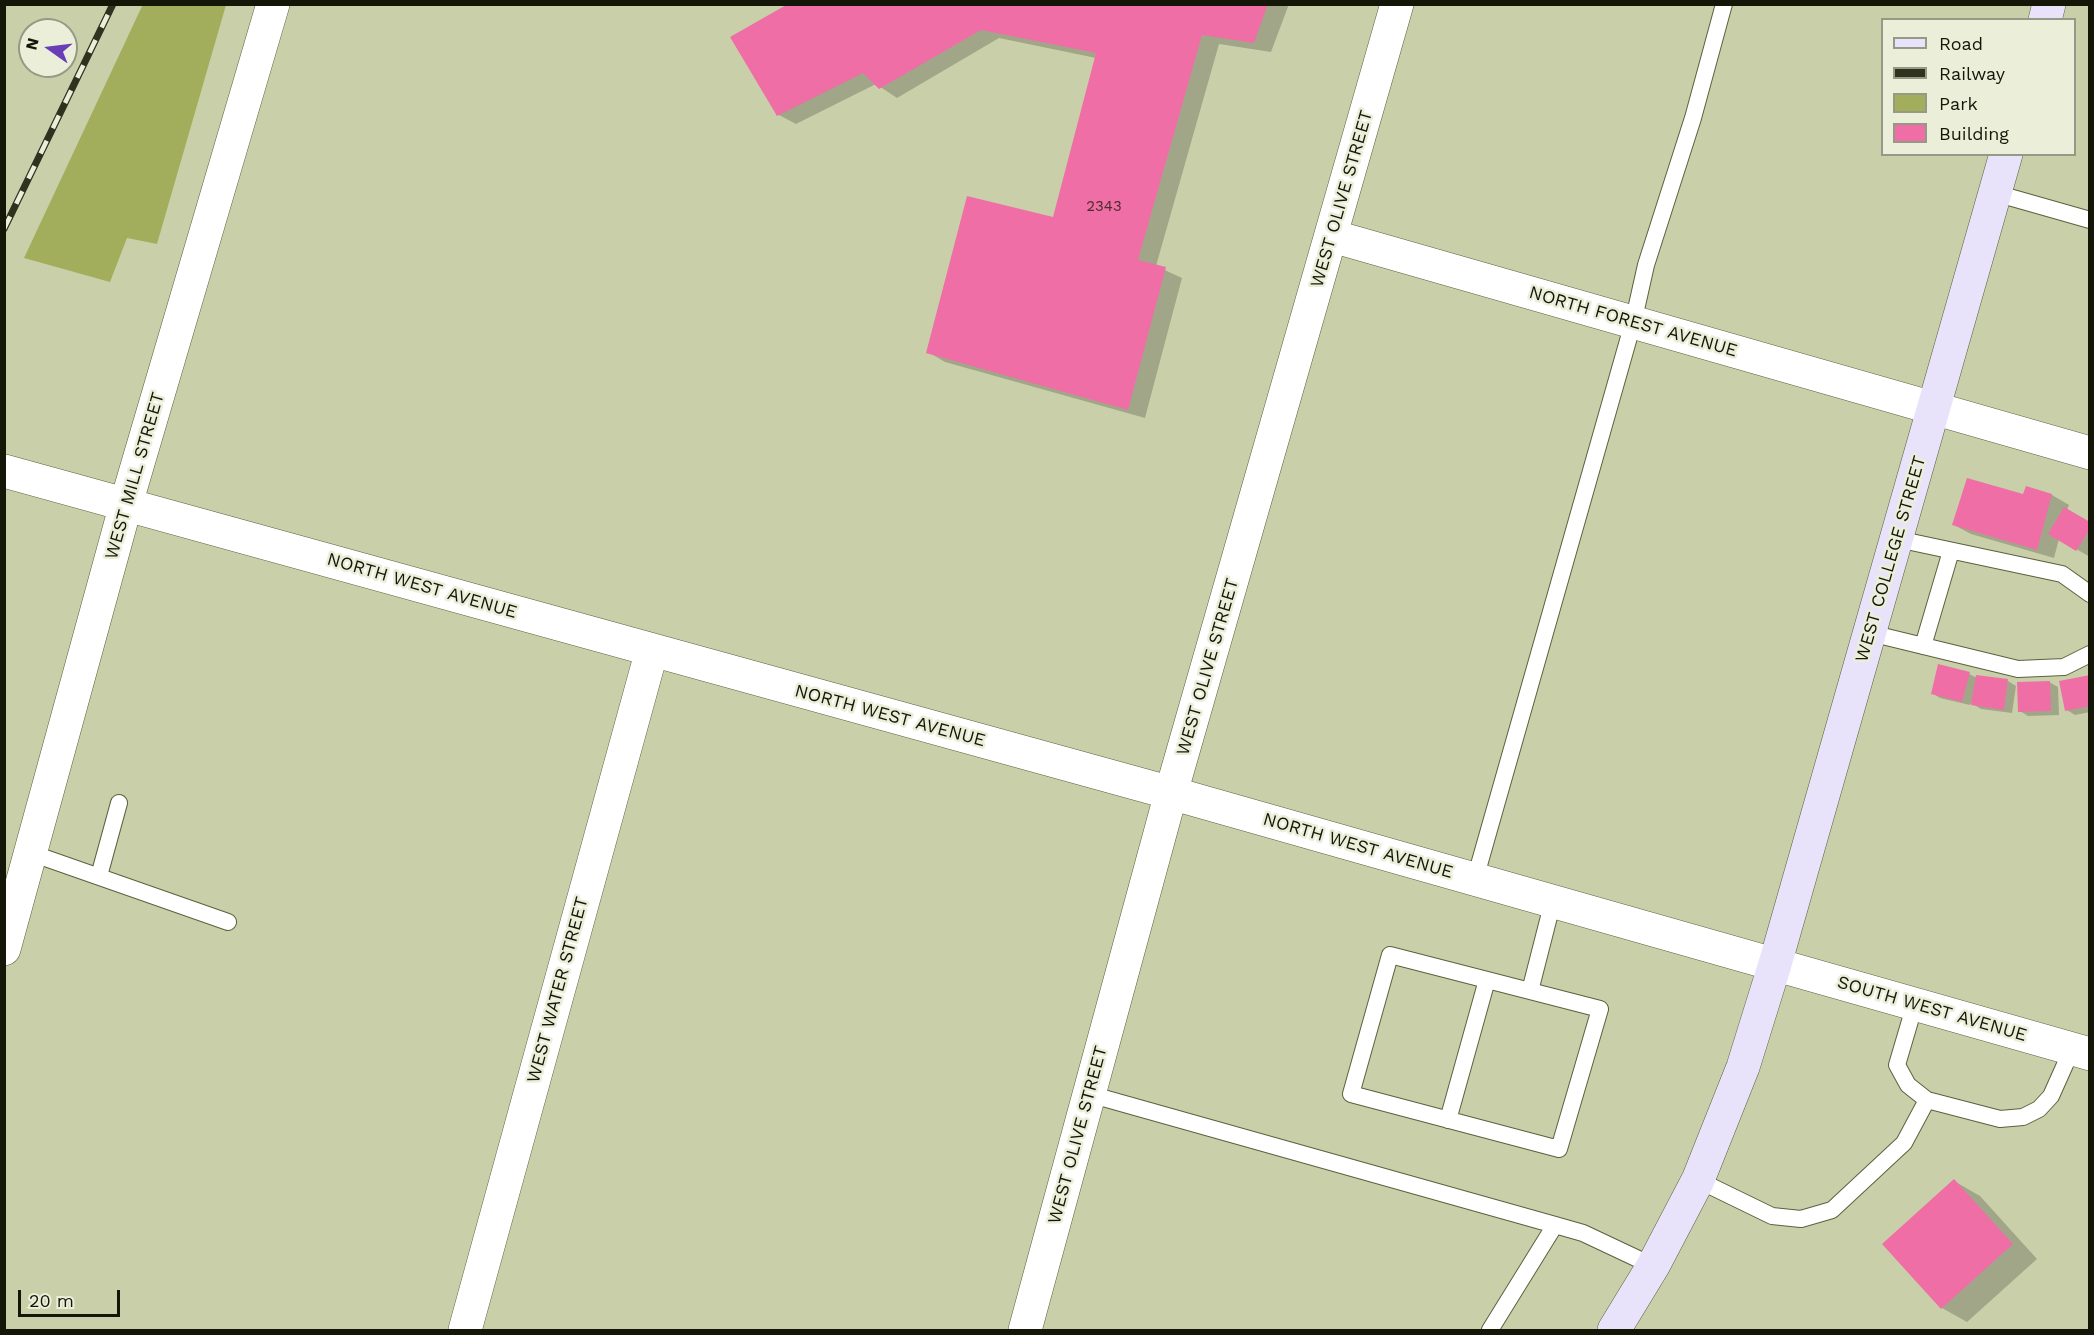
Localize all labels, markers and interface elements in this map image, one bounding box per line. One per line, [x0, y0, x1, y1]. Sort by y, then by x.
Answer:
north arrow [18, 18, 78, 78]
legend [1881, 18, 2076, 156]
text: Road [1939, 33, 1983, 54]
text: N [21, 36, 43, 52]
text: Railway [1939, 63, 2005, 84]
text: Park [1939, 93, 1978, 114]
street label: WEST OLIVE STREET [1306, 108, 1378, 290]
text: Building [1939, 123, 2009, 144]
house number: 2343 [1086, 198, 1122, 216]
street label: NORTH FOREST AVENUE [1526, 282, 1740, 362]
street label: WEST MILL STREET [101, 390, 169, 562]
street label: WEST COLLEGE STREET [1851, 453, 1931, 665]
street label: NORTH WEST AVENUE [324, 549, 520, 623]
street label: WEST OLIVE STREET [1172, 576, 1244, 758]
street label: NORTH WEST AVENUE [792, 680, 988, 752]
street label: NORTH WEST AVENUE [1260, 809, 1456, 883]
street label: WEST WATER STREET [523, 895, 593, 1085]
street label: SOUTH WEST AVENUE [1835, 972, 2029, 1046]
street label: WEST OLIVE STREET [1044, 1044, 1112, 1226]
scale bar [21, 1278, 123, 1316]
text: 20 m [29, 1290, 74, 1311]

